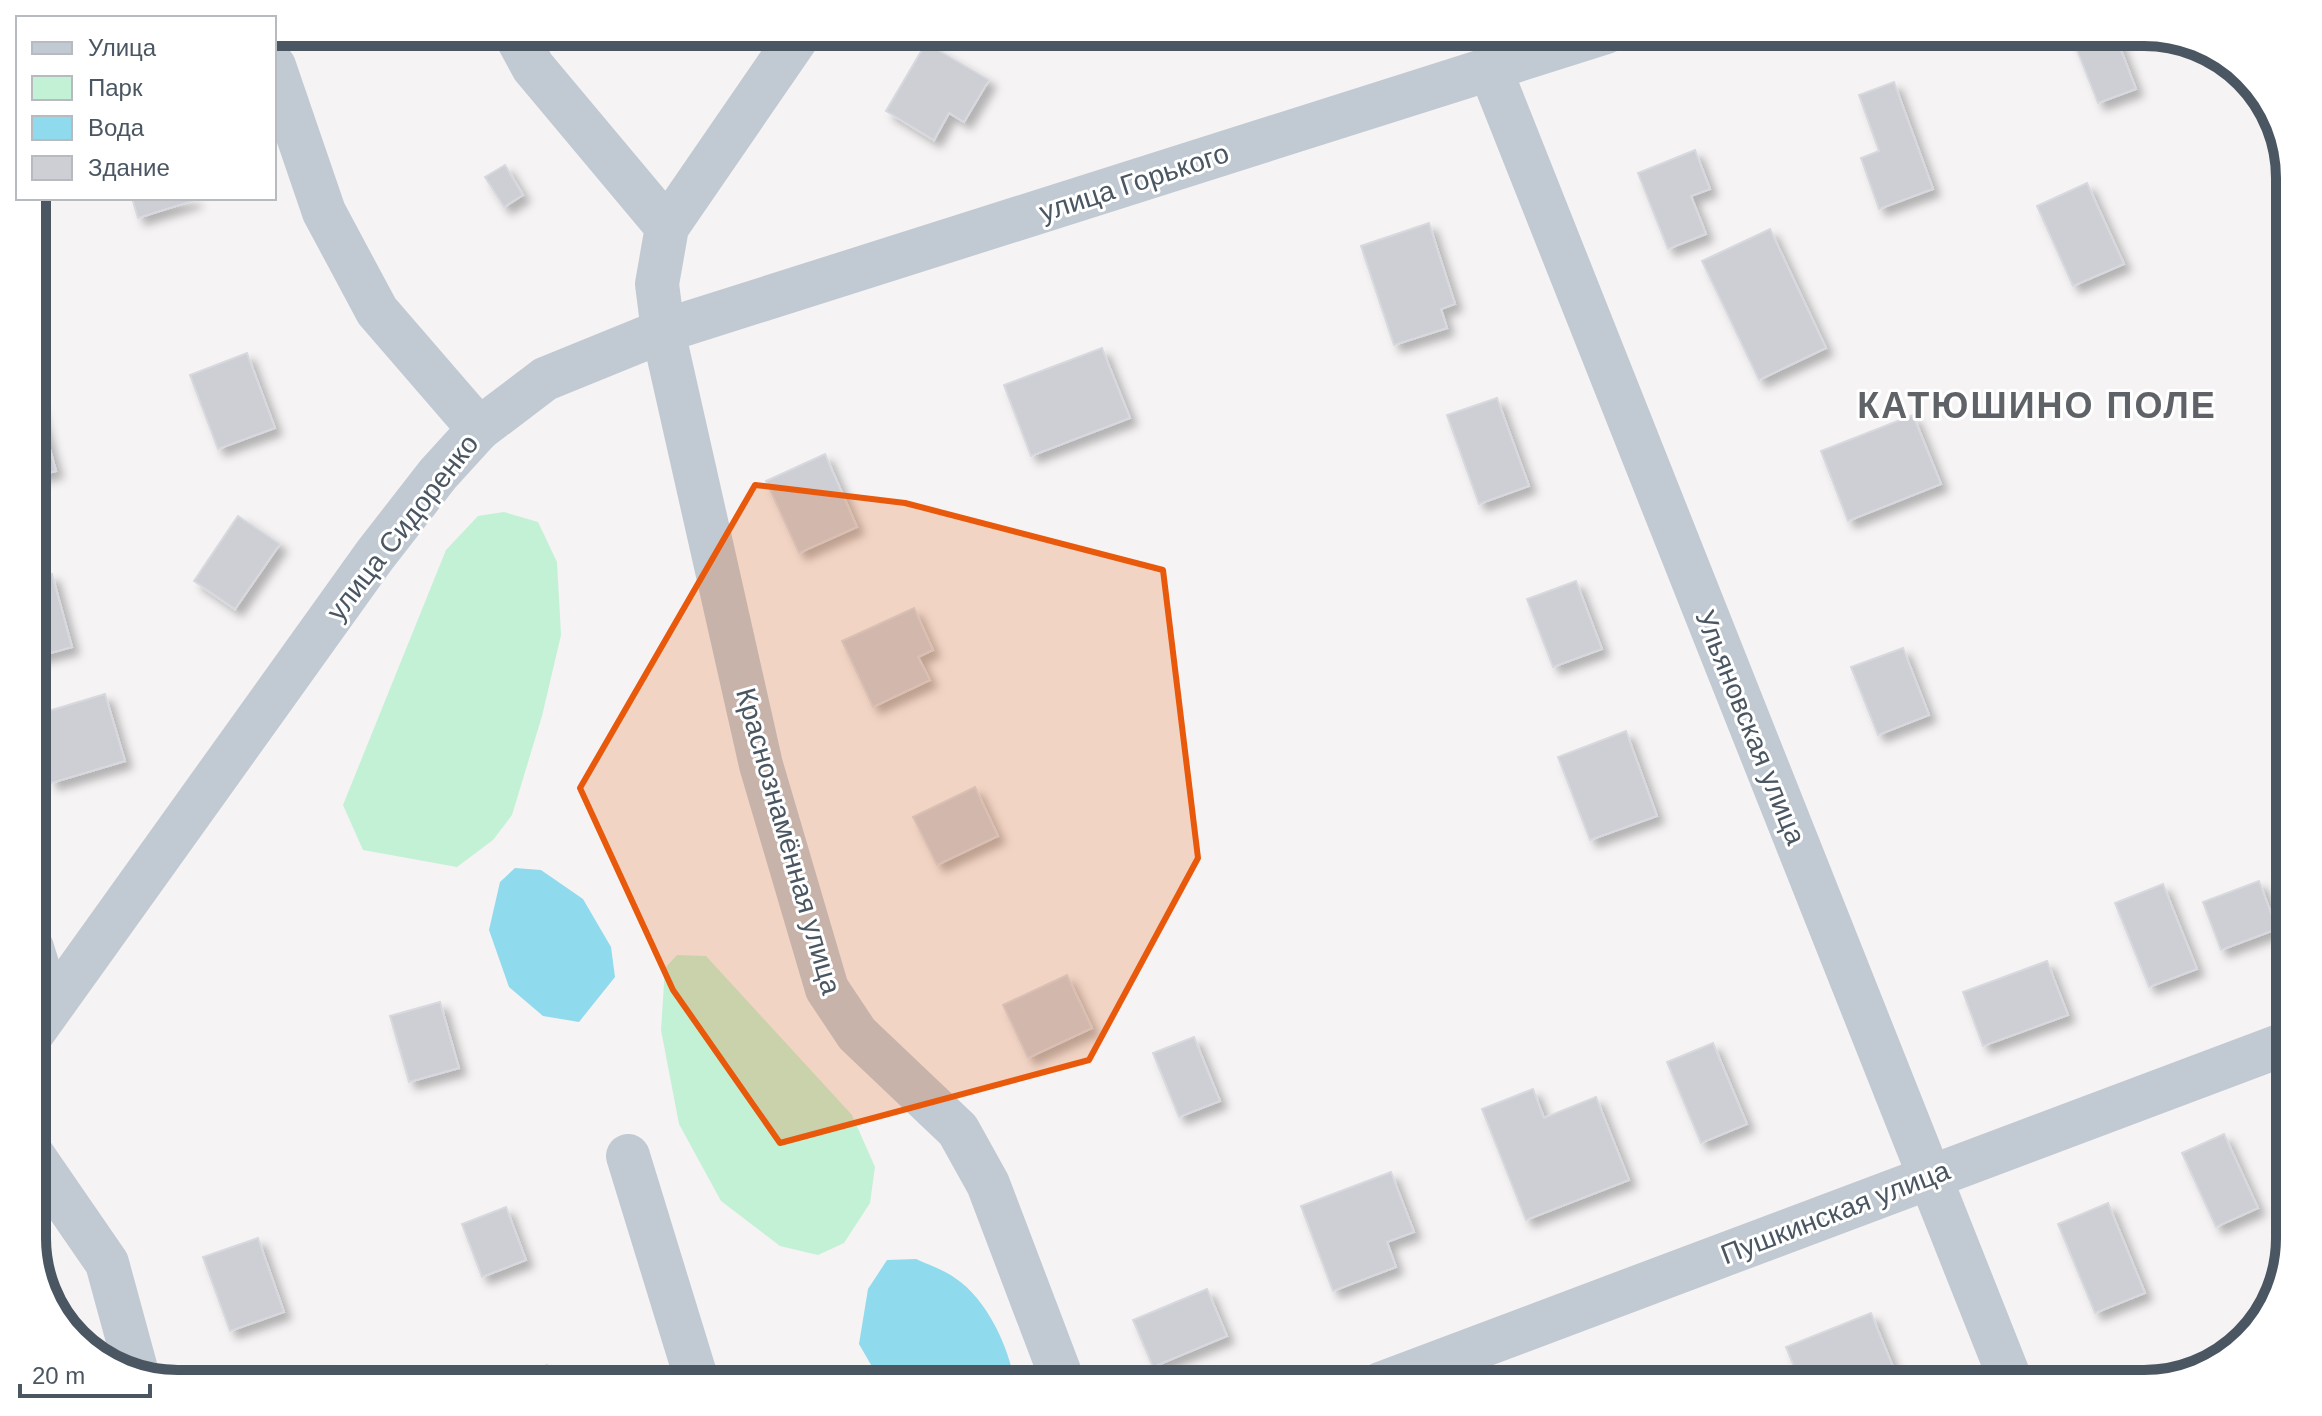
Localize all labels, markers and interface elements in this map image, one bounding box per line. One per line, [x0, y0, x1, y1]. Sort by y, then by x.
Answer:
legend [16, 16, 276, 200]
text: Улица [88, 34, 157, 61]
text: Парк [88, 74, 143, 101]
text: Вода [88, 114, 145, 141]
street label: улица Горького [1036, 137, 1233, 228]
text: Здание [88, 154, 170, 181]
district label: КАТЮШИНО ПОЛЕ [1857, 385, 2217, 426]
street label: улица Сидоренко [320, 428, 485, 626]
street label: Ульяновская улица [1689, 606, 1812, 849]
street label: Краснознамённая улица [730, 684, 847, 998]
street label: Пушкинская улица [1717, 1154, 1954, 1270]
scale bar [20, 1348, 150, 1398]
text: 20 m [32, 1362, 85, 1389]

